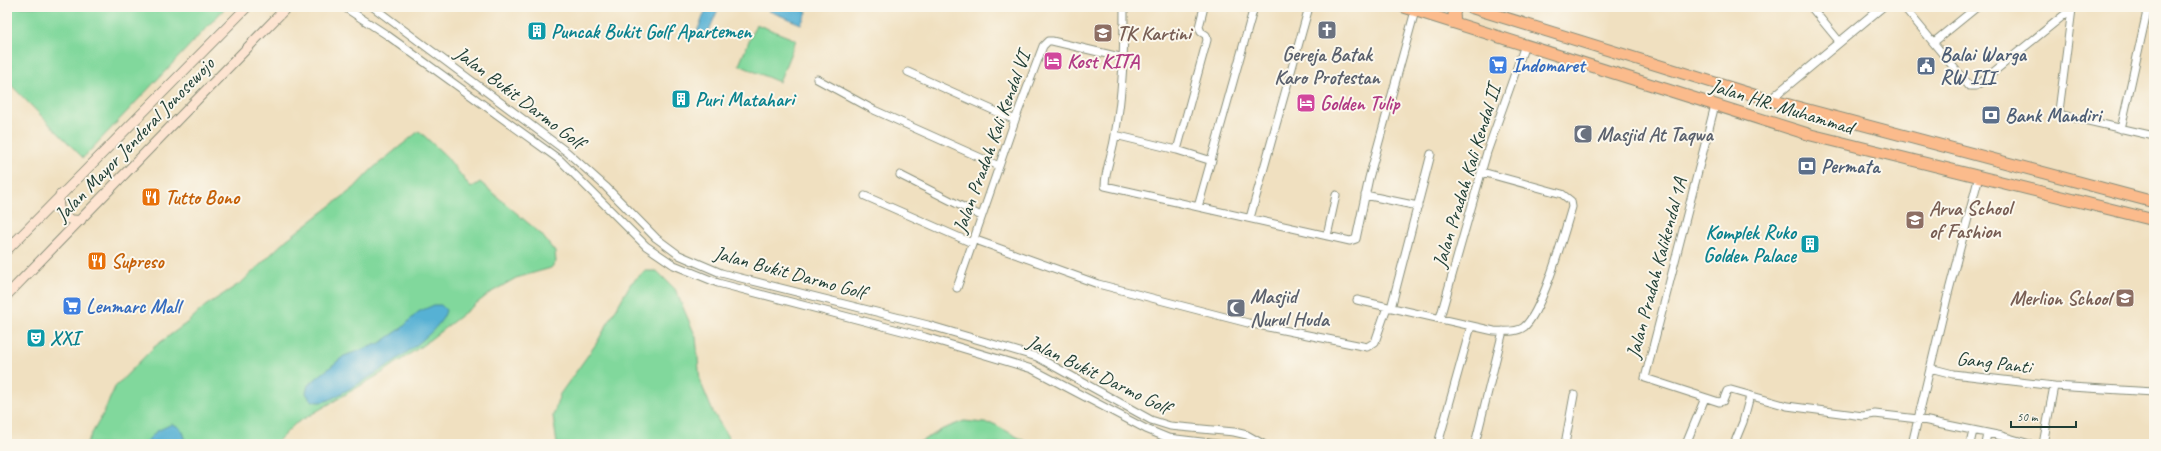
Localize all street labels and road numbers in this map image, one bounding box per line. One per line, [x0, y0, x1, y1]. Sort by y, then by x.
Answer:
street label: Jalan Bukit Darmo Golf [449, 40, 593, 157]
street label: Jalan Pradah Kali Kendal VI [947, 43, 1038, 237]
street label: Jalan Mayor Jenderal Jonosewojo [48, 51, 220, 228]
street label: Jalan HR. Muhammad [1706, 73, 1859, 141]
street label: Jalan Pradah Kali Kendal II [1427, 78, 1507, 271]
street label: Jalan Pradah Kalikendal 1A [1620, 174, 1693, 362]
street label: Jalan Bukit Darmo Golf [710, 240, 872, 306]
street label: Jalan Bukit Darmo Golf [1022, 329, 1178, 422]
street label: Gang Panti [1955, 346, 2035, 380]

